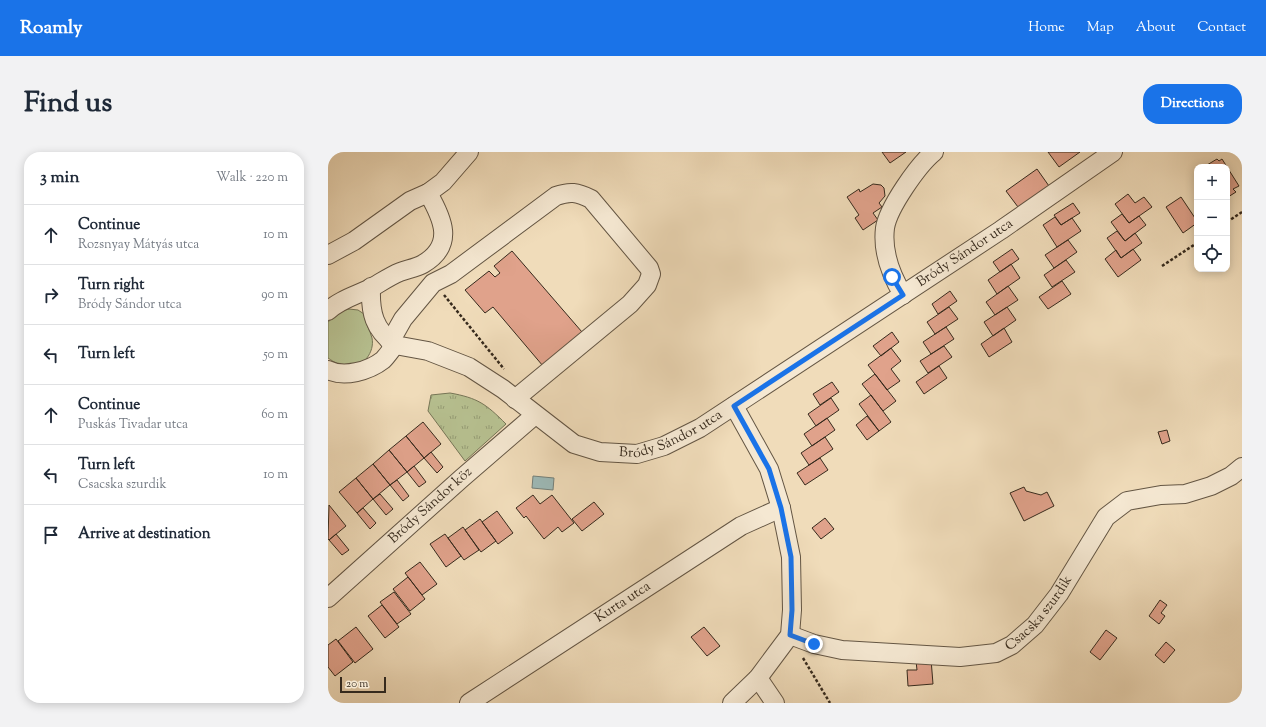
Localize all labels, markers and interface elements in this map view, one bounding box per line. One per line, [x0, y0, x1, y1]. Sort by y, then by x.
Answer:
text: Roamly [20, 15, 83, 42]
text: Home [1028, 18, 1065, 38]
text: Map [1087, 18, 1114, 38]
text: About [1136, 18, 1175, 38]
text: Contact [1197, 18, 1246, 38]
text: Find us [24, 84, 112, 124]
button: Directions [1143, 84, 1242, 124]
map controls [1194, 164, 1230, 272]
button: + [1194, 164, 1230, 200]
text: 3 min [40, 166, 79, 190]
text: Walk · 220 m [216, 169, 288, 187]
button: − [1194, 200, 1230, 236]
street label: Bródy Sándor utca [913, 214, 1018, 293]
text: Continue [78, 215, 140, 236]
icon: ahead [40, 224, 62, 246]
text: 10 m [263, 226, 288, 244]
text: Rozsnyay Mátyás utca [78, 236, 199, 254]
button: locate [1194, 236, 1230, 272]
route start [883, 268, 901, 286]
text: Turn right [78, 275, 144, 296]
icon: right [40, 284, 62, 306]
text: 90 m [261, 286, 288, 304]
text: Bródy Sándor utca [78, 296, 182, 314]
icon: left [40, 344, 62, 366]
text: Turn left [78, 344, 135, 365]
text: 50 m [263, 346, 288, 364]
text: Continue [78, 395, 140, 416]
icon: ahead [40, 404, 62, 426]
street label: Bródy Sándor utca [618, 405, 727, 464]
text: 60 m [261, 406, 288, 424]
text: Puskás Tivadar utca [78, 416, 188, 434]
text: Turn left [78, 455, 135, 476]
street label: Bródy Sándor köz [384, 463, 477, 549]
icon: left [40, 464, 62, 486]
text: 10 m [263, 466, 288, 484]
text: Csacska szurdik [78, 476, 167, 494]
icon: arrive [40, 524, 62, 546]
text: Arrive at destination [78, 524, 211, 545]
street label: Csacska szurdik [1002, 572, 1078, 657]
street label: Kurta utca [591, 577, 655, 628]
route end [805, 635, 823, 653]
scale bar [340, 675, 386, 694]
text: 20 m [346, 676, 368, 692]

